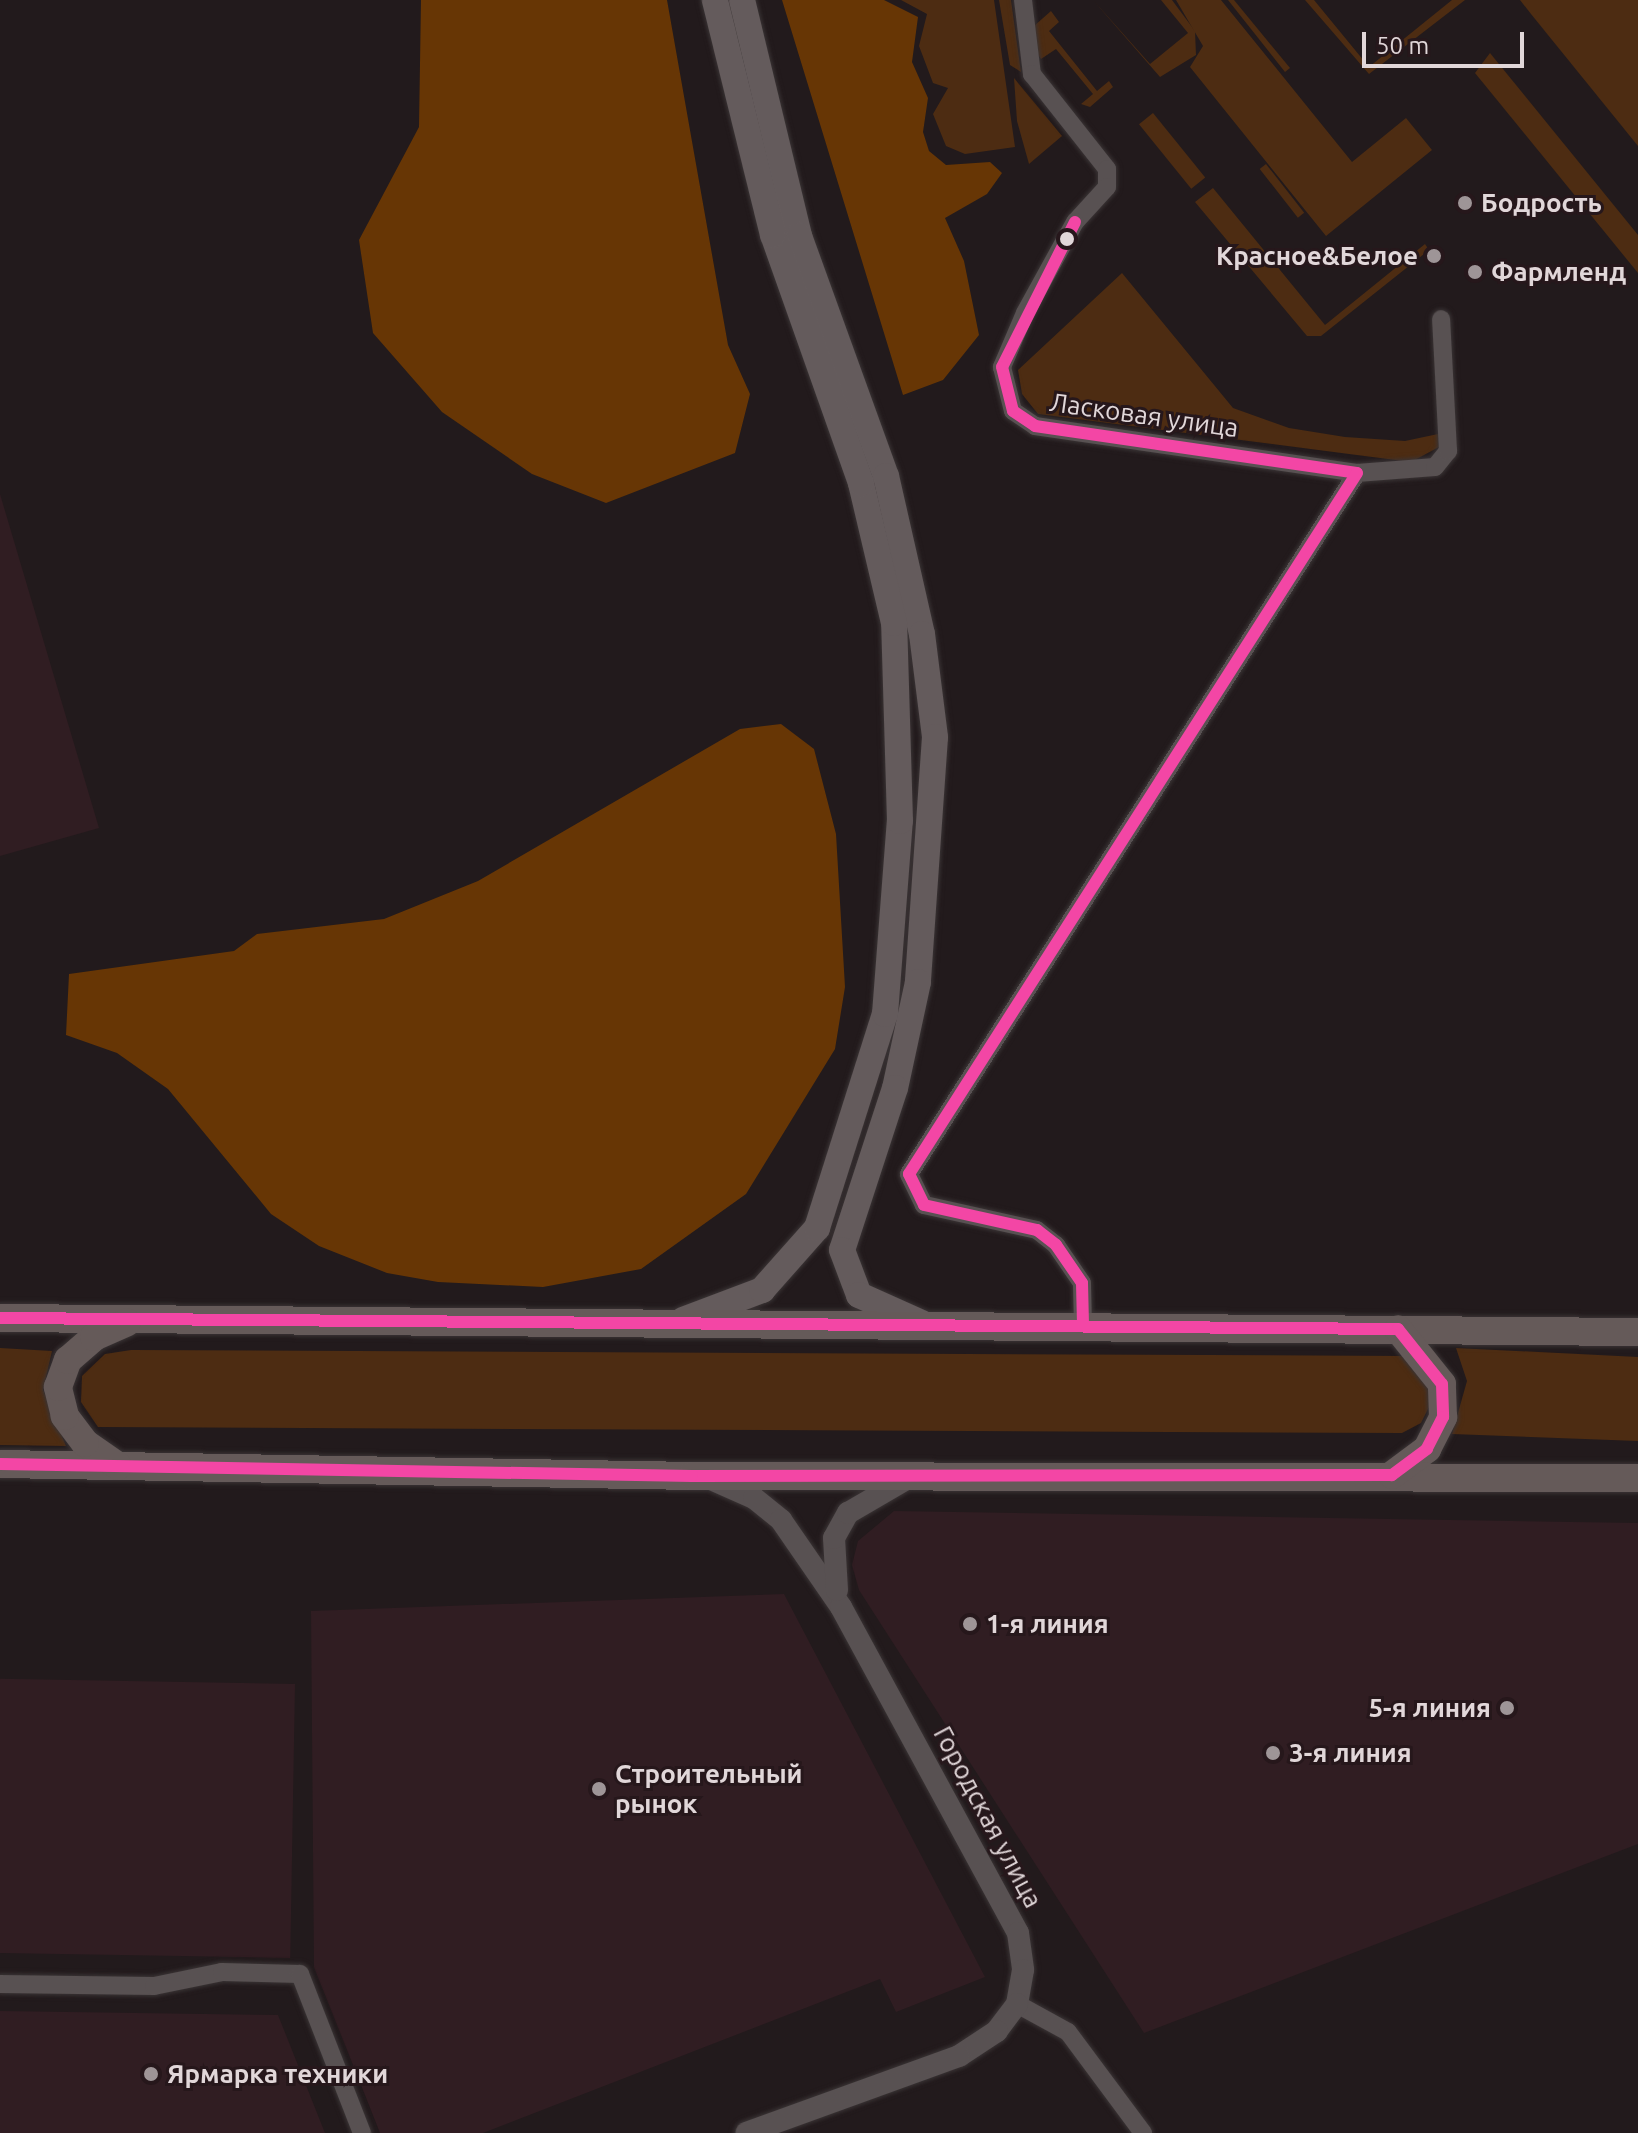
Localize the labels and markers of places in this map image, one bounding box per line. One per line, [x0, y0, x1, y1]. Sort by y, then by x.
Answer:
place label: Бодрость [1481, 187, 1602, 219]
marker: Бодрость [1456, 194, 1474, 212]
unlabelled marker [1059, 231, 1075, 247]
place label: Красное&Белое [1216, 240, 1418, 272]
marker: Красное&Белое [1425, 247, 1443, 265]
place label: Фармленд [1491, 256, 1626, 288]
marker: Фармленд [1466, 263, 1484, 281]
place label: 1-я линия [986, 1608, 1109, 1640]
marker: 1-я линия [961, 1615, 979, 1633]
place label: 5-я линия [1368, 1692, 1491, 1724]
marker: 5-я линия [1498, 1699, 1516, 1717]
place label: 3-я линия [1289, 1737, 1412, 1769]
marker: 3-я линия [1264, 1744, 1282, 1762]
place label: Строительный рынок [615, 1758, 802, 1820]
marker: Строительный рынок [590, 1780, 608, 1798]
place label: Ярмарка техники [167, 2058, 388, 2090]
marker: Ярмарка техники [142, 2065, 160, 2083]

